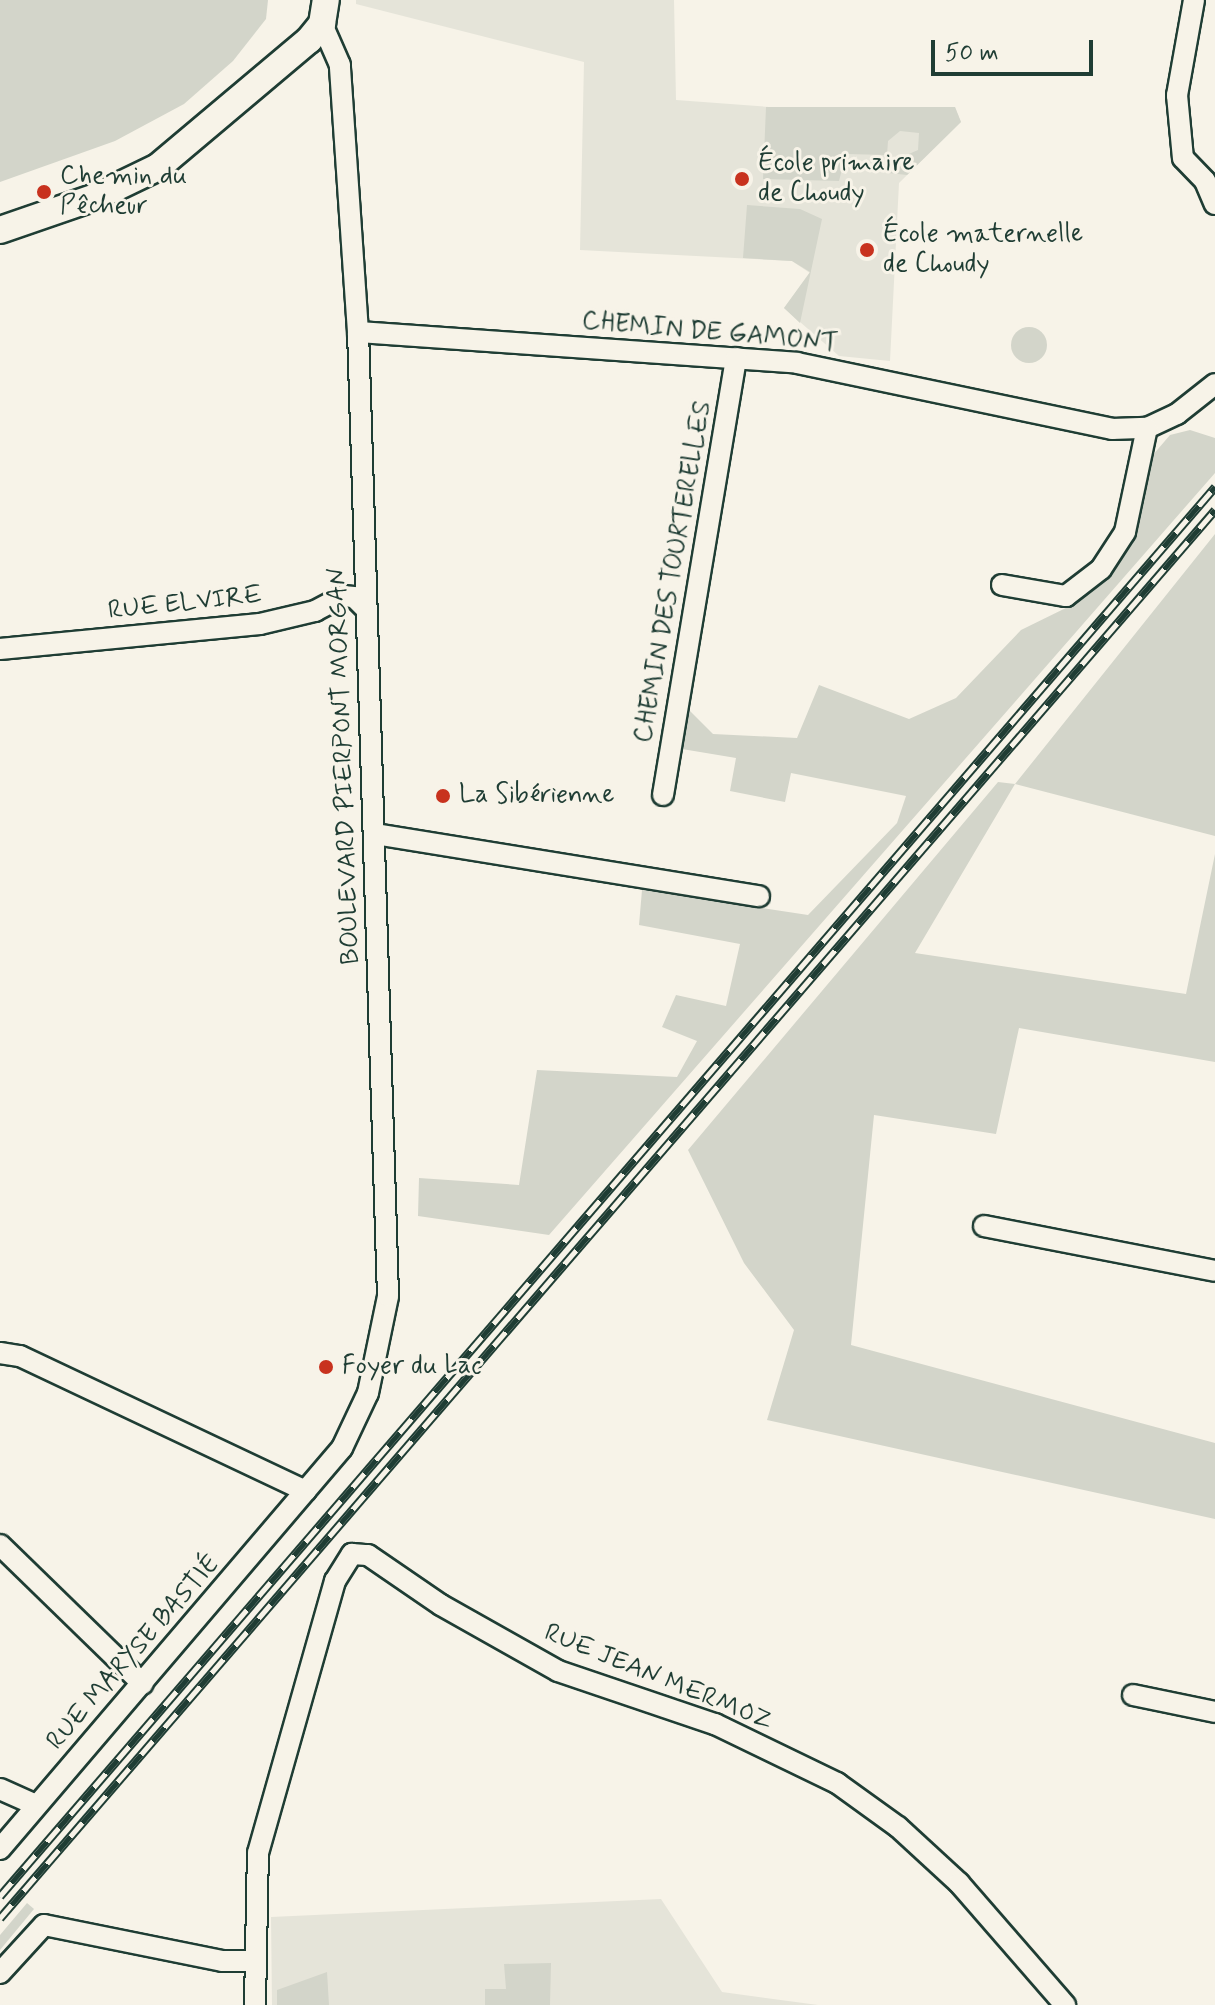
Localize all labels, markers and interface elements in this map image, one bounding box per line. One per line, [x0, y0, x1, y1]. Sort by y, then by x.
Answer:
scale bar [935, 24, 1097, 74]
text: 50 m [945, 38, 999, 69]
place label: École primaire de Choudy [758, 148, 918, 210]
place label: Chemin du Pêcheur [60, 161, 183, 222]
marker: École primaire de Choudy [733, 170, 751, 188]
marker: Chemin du Pêcheur [35, 183, 53, 201]
place label: École maternelle de Choudy [883, 219, 1061, 280]
marker: École maternelle de Choudy [858, 241, 876, 259]
street label: CHEMIN DE GAMONT [581, 306, 839, 360]
street label: CHEMIN DES TOURTERELLES [629, 399, 719, 745]
street label: BOULEVARD PIERPONT MORGAN [322, 567, 368, 965]
street label: RUE ELVIRE [107, 581, 263, 627]
place label: La Sibérienne [459, 780, 617, 812]
marker: La Sibérienne [434, 787, 452, 805]
place label: Foyer du Lac [342, 1351, 483, 1383]
marker: Foyer du Lac [317, 1358, 335, 1376]
street label: RUE MARYSE BASTIÉ [37, 1544, 231, 1762]
street label: RUE JEAN MERMOZ [541, 1619, 775, 1737]

